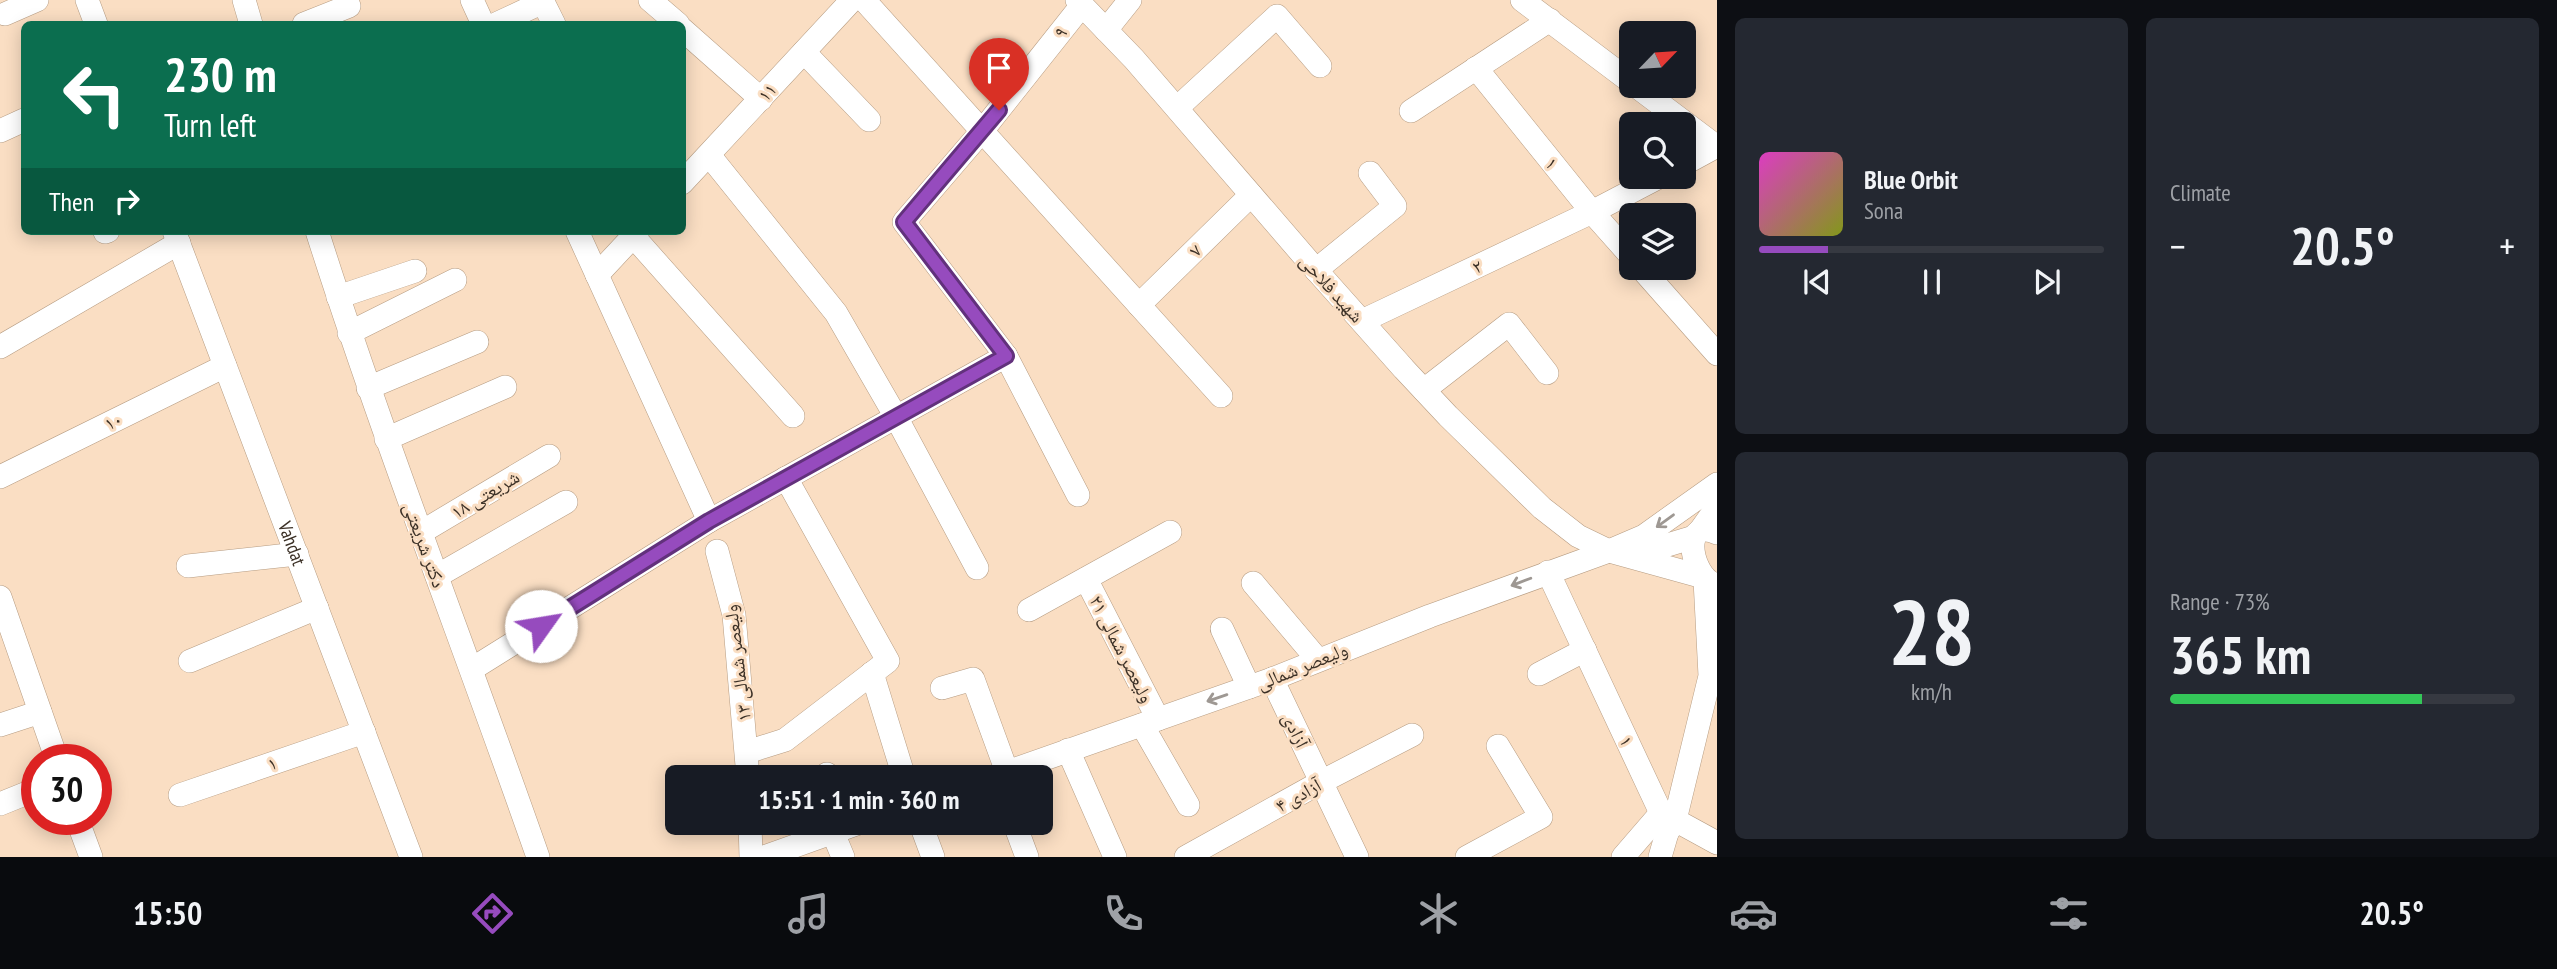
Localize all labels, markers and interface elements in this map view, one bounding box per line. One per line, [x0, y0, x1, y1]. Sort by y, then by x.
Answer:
street label: ۹ [1048, 21, 1072, 43]
north arrow [1619, 21, 1696, 98]
map controls [1619, 21, 1696, 280]
pin [969, 38, 1029, 110]
text: 230 m [164, 42, 277, 106]
icon: left [49, 49, 140, 140]
icon: arrive [980, 49, 1018, 87]
street label: ۱۱ [752, 78, 782, 106]
text: Turn left [164, 104, 256, 146]
button: search [1619, 112, 1696, 189]
street label: ۱ [1540, 152, 1564, 174]
text: Blue Orbit [1864, 163, 1958, 196]
text: Climate [2170, 178, 2231, 207]
icon: right [108, 182, 146, 220]
text: Then [49, 185, 94, 218]
text: Sona [1864, 196, 1903, 225]
button: layers [1619, 203, 1696, 280]
text: 20.5° [2290, 212, 2395, 279]
text: − [2170, 221, 2186, 270]
text: + [2499, 221, 2515, 270]
street label: ۷ [1184, 238, 1207, 262]
street label: شهید فلاحی [1295, 249, 1369, 327]
street label: ۲ [1468, 253, 1486, 279]
icon: previous [1798, 263, 1836, 301]
icon: pause [1913, 263, 1951, 301]
icon: next [2028, 263, 2066, 301]
street label: ۱۰ [100, 406, 126, 436]
street label: شریعتی ۱۸ [446, 464, 524, 524]
street label: دکتر شریعتی [399, 499, 451, 591]
one-way arrow [1656, 514, 1675, 528]
street label: Vahdat [273, 517, 312, 569]
text: 28 [1888, 572, 1975, 690]
one-way arrow [1511, 577, 1533, 589]
text: Range · 73% [2170, 587, 2270, 616]
position arrow [504, 589, 578, 663]
street label: ولیعصر شمالی ۲۱ [1085, 591, 1159, 707]
street label: ولیعصر شمالی ۱۳ [718, 603, 756, 723]
text: 365 km [2170, 621, 2311, 688]
street label: ولیعصر شمالی [1253, 637, 1351, 695]
text: km/h [1911, 677, 1952, 706]
one-way arrow [1207, 693, 1229, 705]
street label: آزادی [1277, 709, 1315, 752]
street label: ۱ [1614, 732, 1640, 750]
speed limit sign: 30 [21, 744, 112, 835]
street label: ۱ [264, 750, 280, 776]
street label: آزادی ۴ [1271, 772, 1326, 817]
text: 15:51 · 1 min · 360 m [759, 783, 959, 816]
icon: directions [468, 889, 517, 938]
icon: music [784, 889, 833, 938]
icon: phone [1099, 889, 1148, 938]
icon: climate [1414, 889, 1463, 938]
icon: car [1729, 889, 1778, 938]
icon: filters [2044, 889, 2093, 938]
text: 15:50 [133, 892, 202, 934]
text: 20.5° [2360, 892, 2424, 934]

